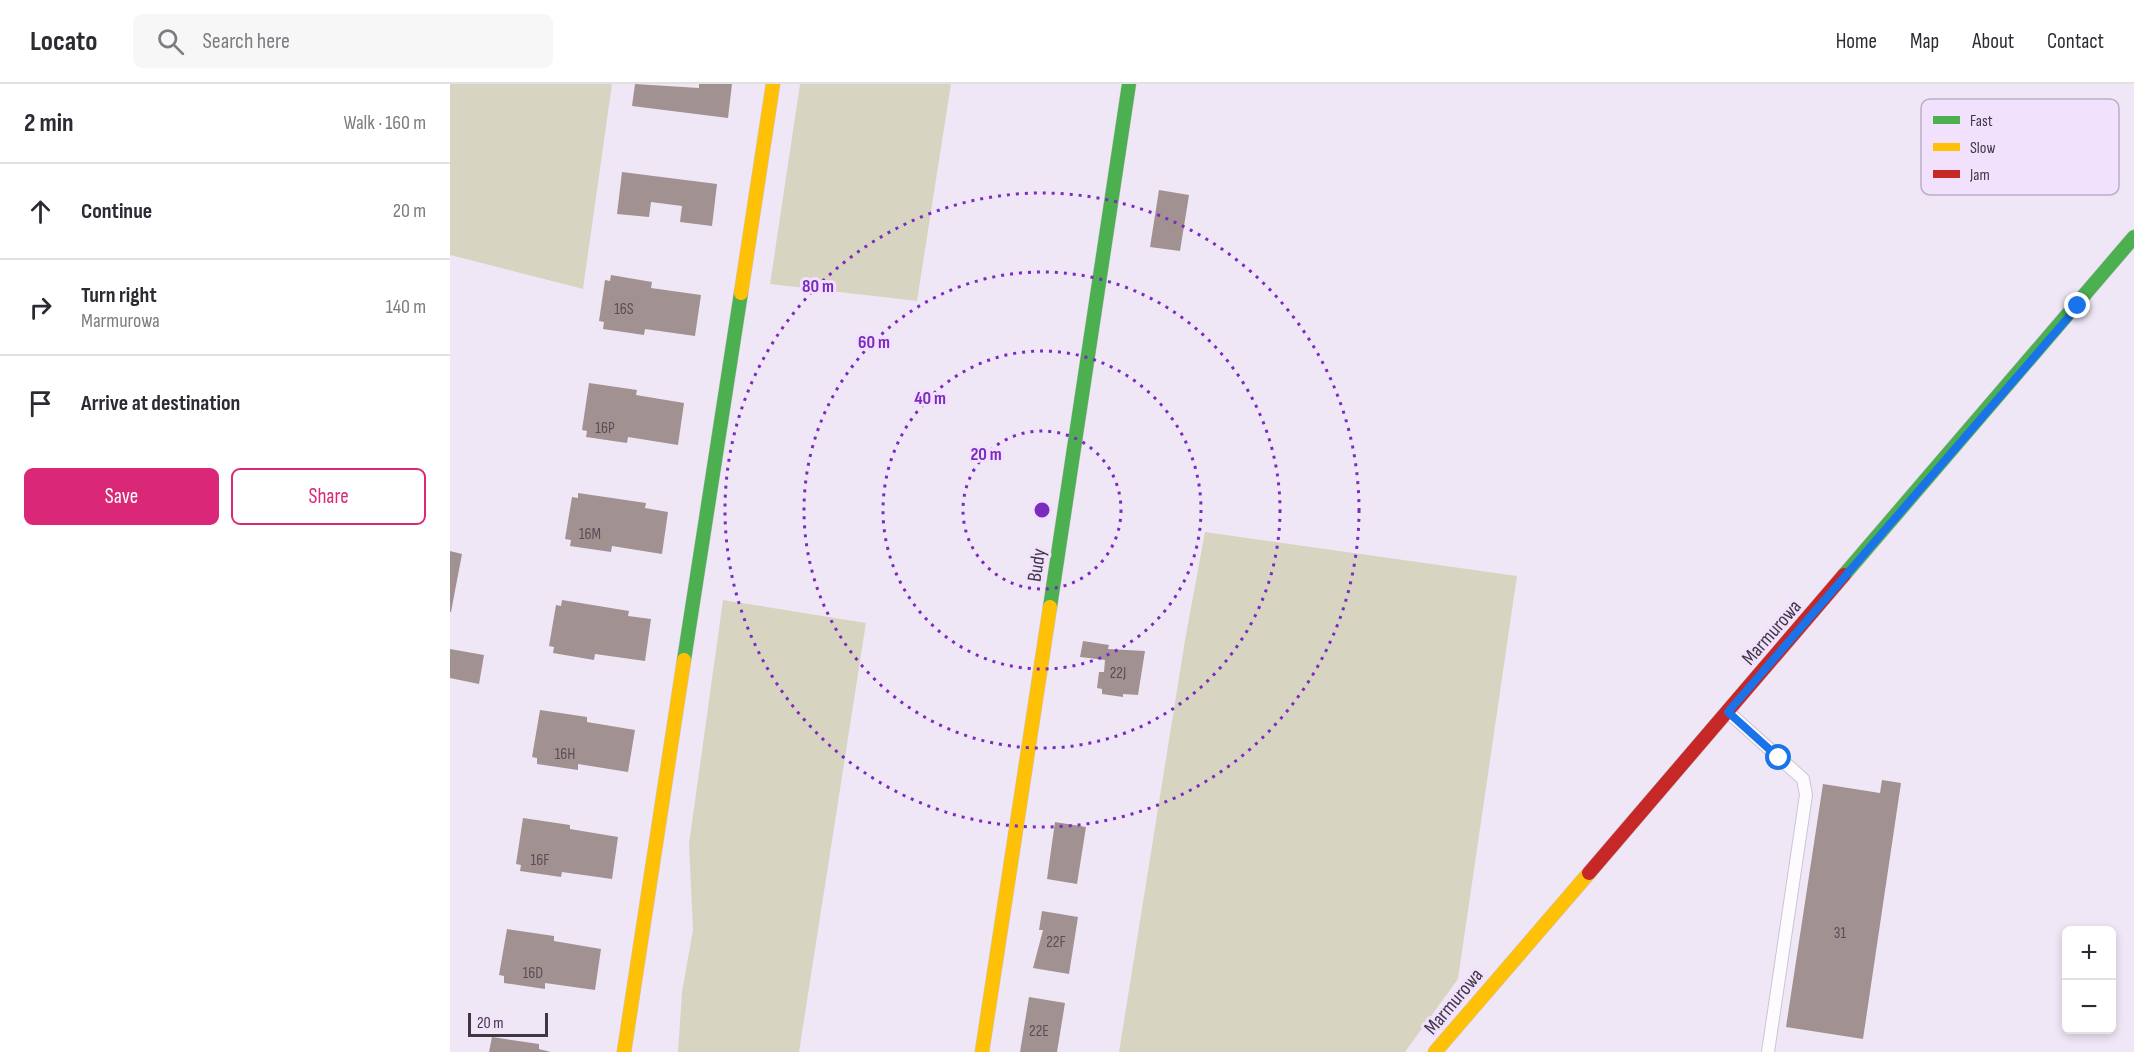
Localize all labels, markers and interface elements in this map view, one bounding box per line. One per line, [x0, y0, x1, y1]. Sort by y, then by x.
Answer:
search box [133, 14, 553, 68]
text: Locato [30, 25, 97, 58]
icon: search [154, 25, 187, 58]
text: Search here [202, 28, 290, 55]
text: Home [1836, 29, 1877, 54]
text: Map [1910, 29, 1939, 54]
text: About [1972, 29, 2014, 54]
text: Contact [2047, 29, 2104, 54]
legend [1921, 99, 2119, 195]
text: 2 min [24, 108, 74, 139]
text: Walk · 160 m [343, 111, 426, 135]
text: Fast [1970, 112, 1993, 131]
text: Slow [1970, 139, 1995, 158]
text: Jam [1969, 166, 1990, 185]
icon: ahead [24, 195, 57, 228]
text: Continue [81, 198, 152, 225]
text: 20 m [393, 199, 426, 223]
text: 80 m [802, 276, 834, 297]
text: Turn right [81, 282, 157, 309]
icon: right [24, 291, 57, 324]
route end [2064, 292, 2090, 318]
text: 140 m [386, 295, 426, 319]
house number: 16S [614, 300, 634, 319]
text: Marmurowa [81, 309, 160, 333]
text: 60 m [858, 332, 890, 353]
icon: arrive [24, 387, 57, 420]
text: 40 m [914, 388, 946, 409]
text: Arrive at destination [81, 390, 240, 417]
house number: 16P [595, 419, 615, 438]
text: 20 m [970, 444, 1002, 465]
button: Save [24, 468, 219, 525]
button: Share [231, 468, 426, 525]
centre of rings [1032, 500, 1052, 520]
house number: 16M [579, 525, 601, 544]
street label: Budy [1023, 547, 1051, 583]
street label: Marmurowa [1737, 595, 1807, 670]
house number: 22J [1110, 664, 1126, 683]
route start [1765, 744, 1791, 770]
house number: 16H [555, 745, 575, 764]
house number: 16F [531, 851, 549, 870]
house number: 31 [1834, 924, 1847, 943]
map controls [2062, 926, 2116, 1034]
button: + [2062, 926, 2116, 980]
house number: 22F [1046, 933, 1066, 952]
house number: 16D [523, 964, 543, 983]
street label: Marmurowa [1419, 964, 1488, 1040]
button: − [2062, 980, 2116, 1034]
scale bar [468, 1010, 548, 1038]
text: 20 m [477, 1014, 504, 1033]
house number: 22E [1029, 1022, 1049, 1041]

